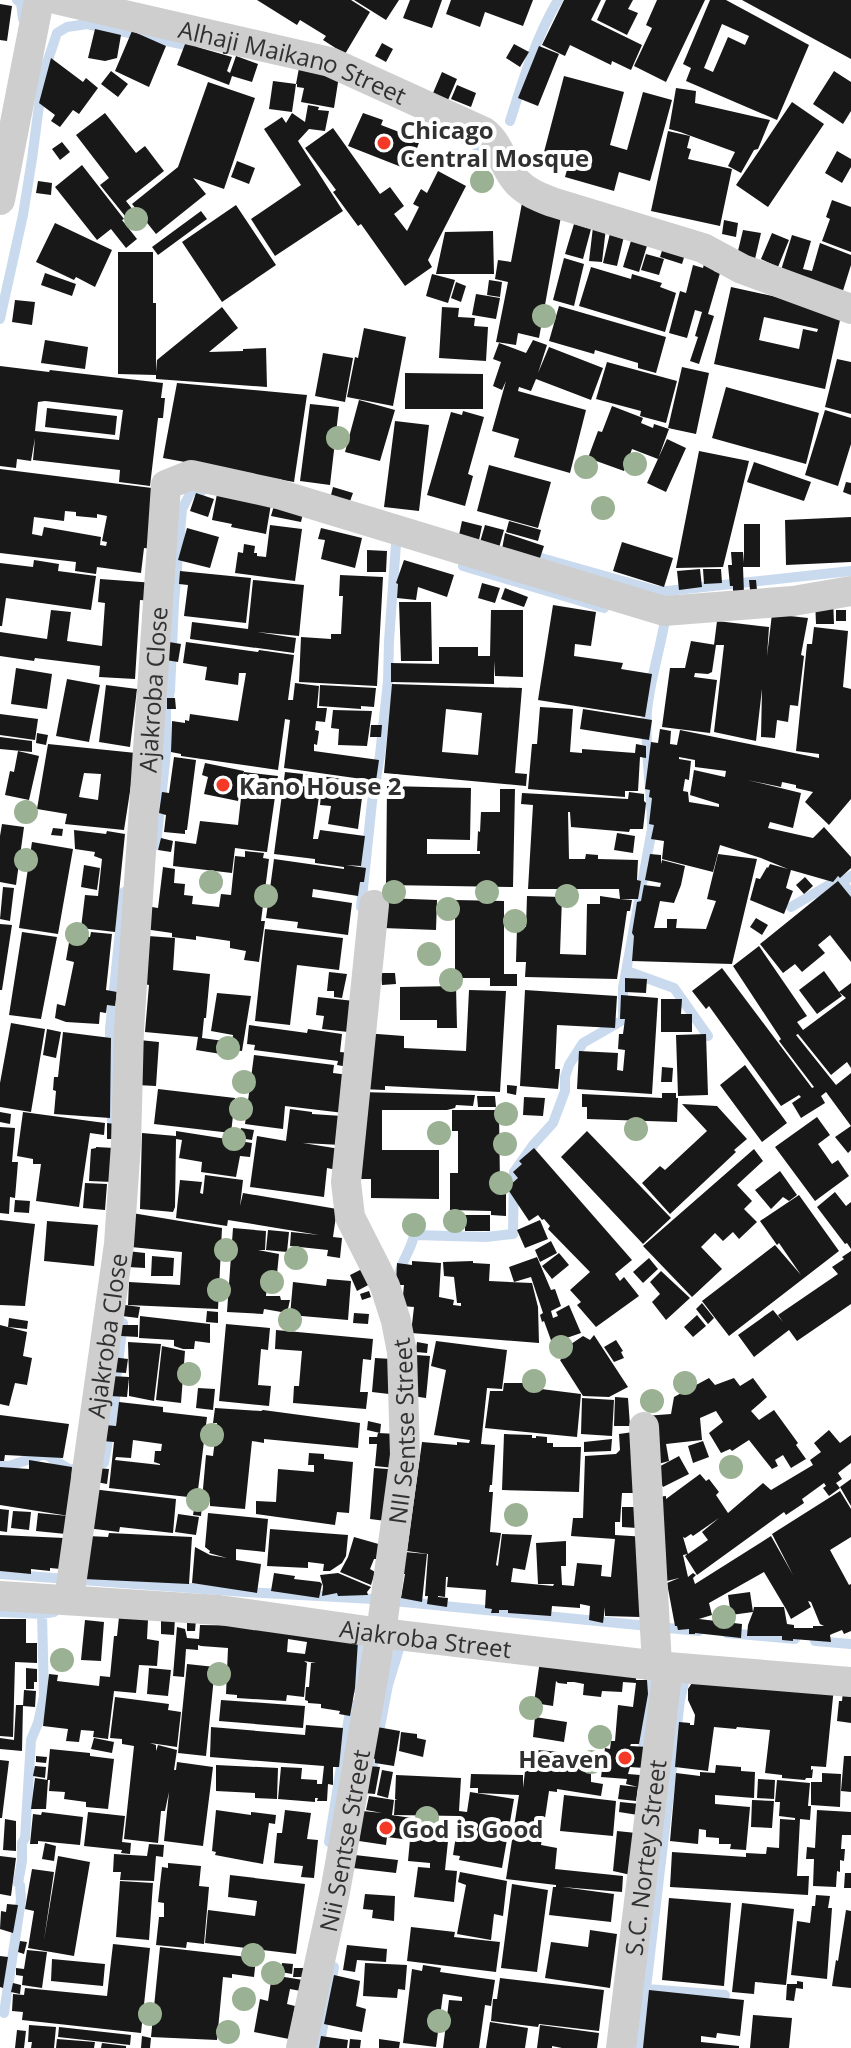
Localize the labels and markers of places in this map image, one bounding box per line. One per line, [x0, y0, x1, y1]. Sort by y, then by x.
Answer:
place label: Chicago Central Mosque [400, 113, 589, 174]
marker: Chicago Central Mosque [375, 134, 393, 152]
place label: Kano House 2 [239, 769, 401, 802]
marker: Kano House 2 [214, 776, 232, 794]
place label: Heaven [518, 1742, 609, 1775]
marker: Heaven [616, 1749, 634, 1767]
place label: God is Good [402, 1812, 543, 1845]
marker: God is Good [377, 1819, 395, 1837]

